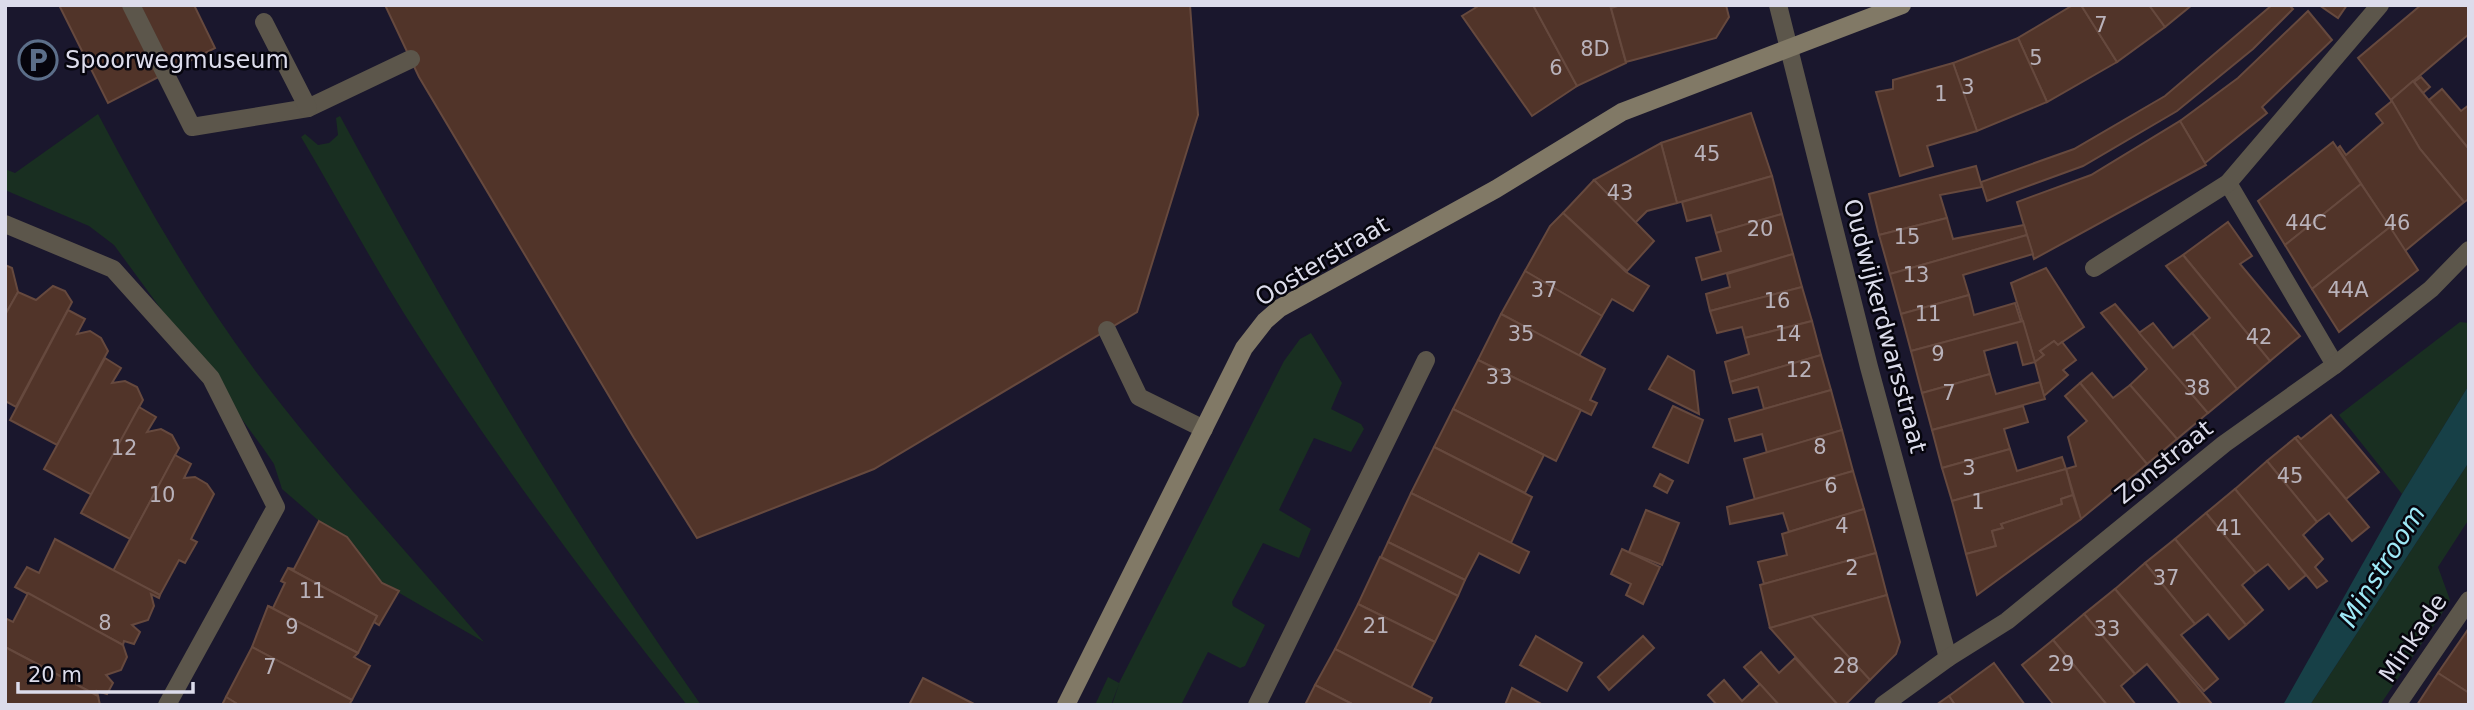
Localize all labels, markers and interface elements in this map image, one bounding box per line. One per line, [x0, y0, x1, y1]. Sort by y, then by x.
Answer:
house number: 7 [2094, 13, 2108, 37]
house number: 8D [1580, 37, 1610, 61]
parking icon: Spoorwegmuseum [17, 39, 59, 81]
place label: Spoorwegmuseum [65, 46, 289, 74]
house number: 5 [2029, 46, 2043, 70]
house number: 6 [1549, 56, 1563, 80]
house number: 3 [1961, 75, 1975, 99]
house number: 1 [1934, 82, 1948, 106]
house number: 45 [1694, 142, 1720, 166]
house number: 43 [1607, 181, 1633, 205]
street label: Oudwijkerdwarsstraat [1838, 196, 1932, 456]
street label: Oosterstraat [1250, 210, 1394, 312]
house number: 44C [2285, 211, 2327, 235]
house number: 46 [2384, 211, 2410, 235]
house number: 20 [1747, 217, 1773, 241]
house number: 15 [1894, 225, 1920, 249]
house number: 13 [1903, 263, 1929, 287]
house number: 37 [1531, 278, 1557, 302]
house number: 44A [2327, 278, 2369, 302]
house number: 16 [1764, 289, 1790, 313]
house number: 11 [1915, 302, 1941, 326]
house number: 35 [1508, 322, 1534, 346]
house number: 14 [1775, 322, 1801, 346]
house number: 42 [2246, 325, 2272, 349]
house number: 9 [1931, 342, 1945, 366]
house number: 12 [1786, 358, 1812, 382]
house number: 33 [1486, 365, 1512, 389]
house number: 38 [2184, 376, 2210, 400]
house number: 7 [1942, 381, 1956, 405]
street label: Zonstraat [2110, 414, 2218, 510]
house number: 8 [1813, 435, 1827, 459]
house number: 12 [111, 436, 137, 460]
house number: 3 [1962, 456, 1976, 480]
house number: 45 [2277, 464, 2303, 488]
house number: 6 [1824, 474, 1838, 498]
house number: 10 [149, 483, 175, 507]
house number: 1 [1971, 490, 1985, 514]
water label: Minstroom [2333, 500, 2431, 632]
house number: 4 [1835, 514, 1849, 538]
house number: 41 [2216, 516, 2242, 540]
house number: 2 [1845, 556, 1859, 580]
house number: 37 [2153, 566, 2179, 590]
house number: 11 [299, 579, 325, 603]
street label: Minkade [2373, 588, 2453, 688]
house number: 8 [98, 611, 112, 635]
house number: 21 [1363, 614, 1389, 638]
house number: 9 [285, 615, 299, 639]
house number: 33 [2094, 617, 2120, 641]
scale bar [18, 650, 192, 694]
house number: 29 [2048, 652, 2074, 676]
house number: 28 [1833, 654, 1859, 678]
house number: 7 [263, 655, 277, 679]
text: 20 m [28, 663, 82, 687]

